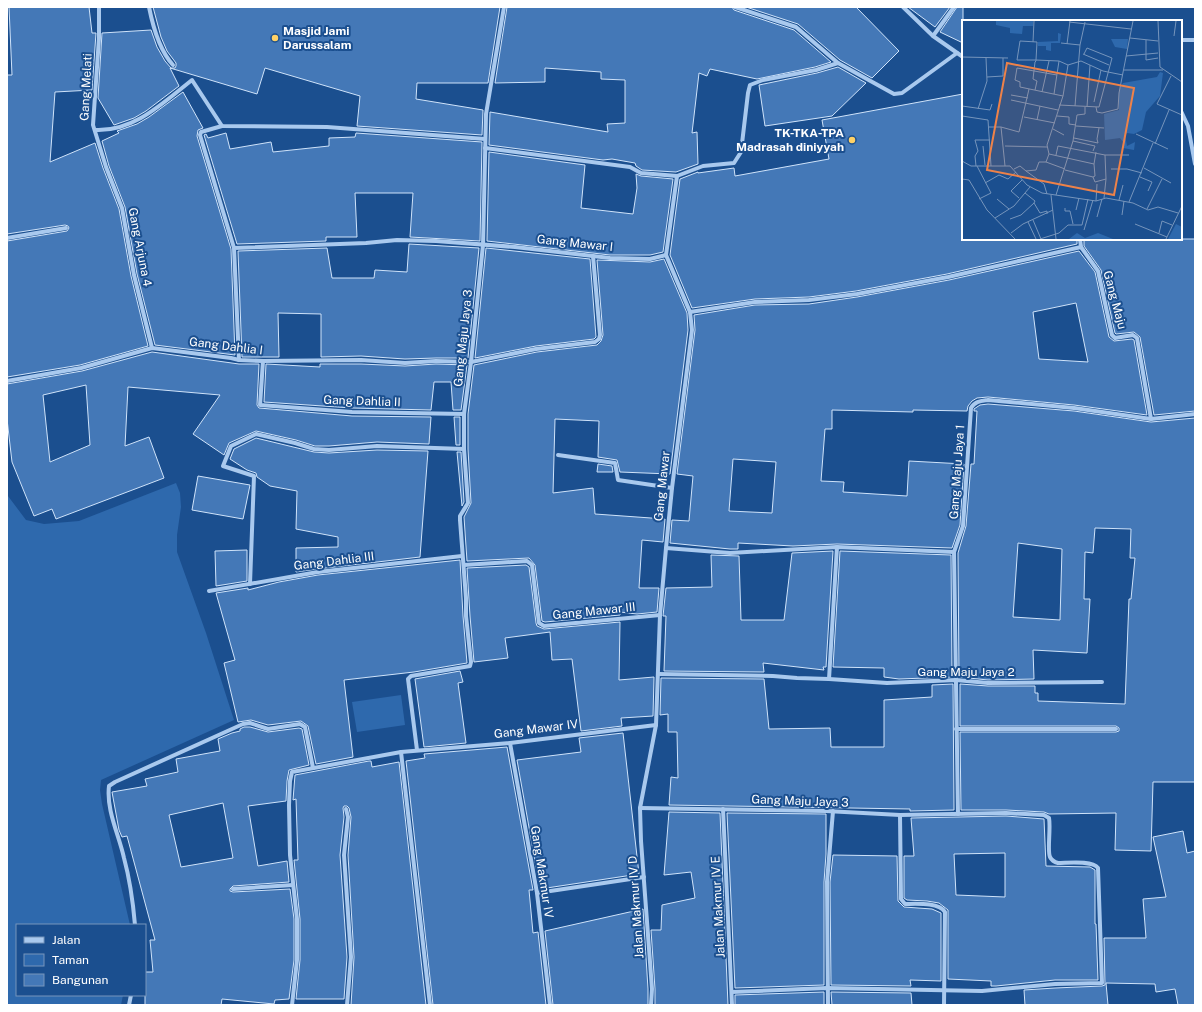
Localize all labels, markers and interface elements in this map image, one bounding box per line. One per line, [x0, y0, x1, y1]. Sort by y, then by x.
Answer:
inset map [962, 20, 1182, 240]
place label: Masjid Jami Darussalam [283, 24, 352, 52]
marker: Masjid Jami Darussalam [270, 33, 280, 43]
street label: Gang Melati [77, 53, 95, 121]
place label: TK-TKA-TPA Madrasah diniyyah [736, 126, 844, 154]
marker: TK-TKA-TPA Madrasah diniyyah [847, 135, 857, 145]
street label: Gang Arjuna 4 [125, 206, 155, 288]
street label: Gang Mawar I [536, 232, 614, 254]
street label: Gang Maju [1100, 269, 1130, 331]
street label: Gang Maju Jaya 3 [451, 289, 475, 387]
street label: Gang Dahlia I [188, 335, 264, 357]
street label: Gang Dahlia II [323, 393, 401, 409]
street label: Gang Maju Jaya 1 [947, 424, 967, 520]
street label: Gang Mawar [651, 450, 673, 522]
street label: Gang Dahlia III [293, 549, 375, 573]
street label: Gang Mawar III [552, 600, 636, 622]
street label: Gang Maju Jaya 2 [917, 665, 1015, 679]
street label: Gang Mawar IV [493, 717, 579, 741]
street label: Gang Maju Jaya 3 [751, 792, 849, 810]
street label: Gang Makmur IV [528, 825, 556, 919]
street label: Jalan Makmur IV D [625, 855, 647, 959]
street label: Jalan Makmur IV E [708, 856, 728, 958]
legend [16, 924, 146, 996]
text: Jalan [52, 933, 81, 947]
text: Taman [52, 953, 89, 967]
text: Bangunan [52, 973, 108, 987]

